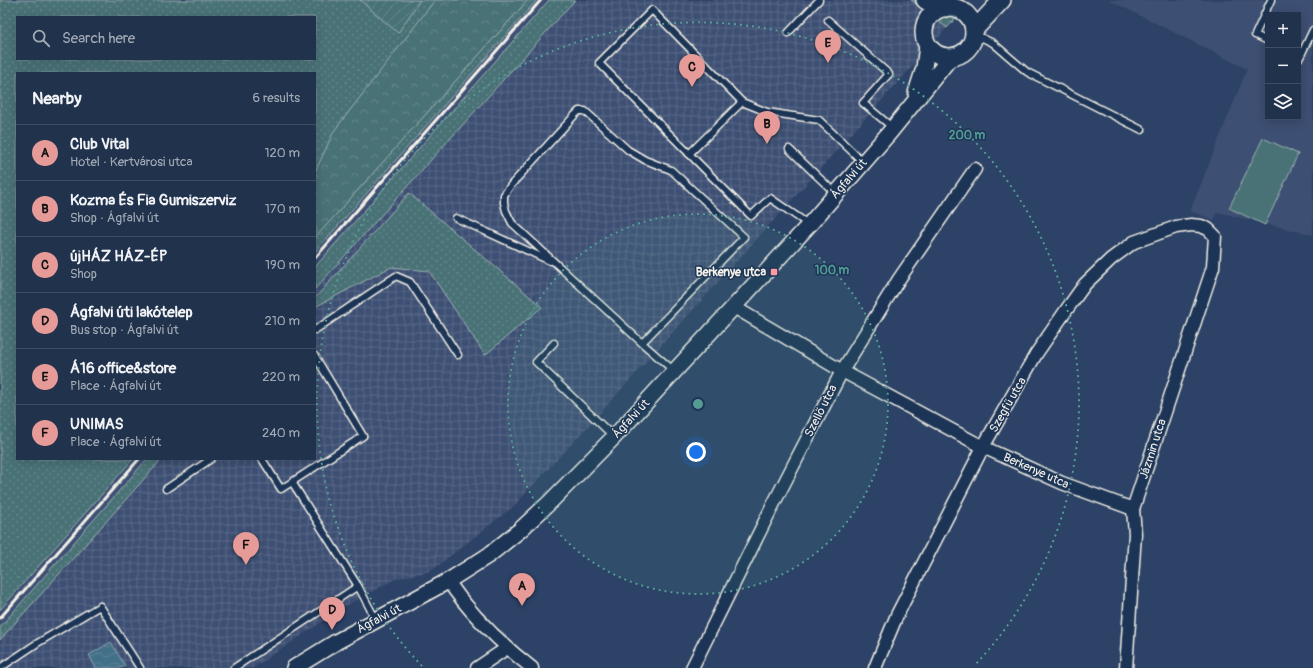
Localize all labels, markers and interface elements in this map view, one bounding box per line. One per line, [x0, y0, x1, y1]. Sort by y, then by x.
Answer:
map controls [1265, 12, 1301, 120]
button: + [1265, 12, 1301, 48]
search box [16, 16, 316, 60]
icon: search [30, 27, 52, 49]
text: Search here [62, 29, 135, 48]
pin: E [815, 30, 841, 63]
button: − [1265, 48, 1301, 84]
pin: C [679, 54, 705, 87]
button: layers [1265, 84, 1301, 120]
text: Nearby [32, 88, 81, 109]
text: 6 results [253, 90, 300, 106]
pin: B [754, 111, 780, 144]
text: 200 m [949, 128, 986, 143]
text: Club Vital [70, 135, 129, 154]
text: A [41, 145, 49, 161]
text: 120 m [264, 145, 300, 161]
text: Hotel · Kertvárosi utca [70, 154, 193, 170]
street label: Ágfalvi út [827, 155, 871, 202]
text: Kozma És Fia Gumiszerviz [70, 191, 236, 210]
text: B [41, 201, 49, 217]
text: 170 m [265, 201, 300, 217]
text: Shop · Ágfalvi út [70, 210, 159, 226]
text: újHÁZ HÁZ-ÉP [70, 247, 167, 266]
text: C [41, 257, 49, 273]
text: 190 m [265, 257, 300, 273]
text: 100 m [815, 263, 850, 278]
place label: Berkenye utca [696, 265, 766, 280]
text: Shop [70, 266, 97, 282]
marker: Berkenye utca [769, 267, 779, 277]
text: Ágfalvi úti lakótelep [70, 303, 193, 322]
text: D [41, 313, 49, 329]
text: 210 m [264, 313, 300, 329]
text: Bus stop · Ágfalvi út [70, 322, 179, 338]
text: Á16 office&store [70, 359, 176, 378]
text: E [42, 369, 48, 385]
text: 220 m [262, 369, 300, 385]
street label: Szegfű utca [986, 374, 1030, 435]
text: Place · Ágfalvi út [70, 378, 161, 394]
street label: Szellő utca [801, 382, 841, 440]
street label: Ágfalvi út [608, 395, 653, 442]
centre of rings [691, 397, 705, 411]
text: UNIMAS [70, 415, 124, 434]
street label: Jázmin utca [1136, 417, 1170, 481]
text: F [41, 425, 49, 441]
text: 240 m [262, 425, 300, 441]
text: Place · Ágfalvi út [70, 434, 161, 450]
your location [686, 442, 706, 462]
street label: Berkenye utca [1001, 450, 1072, 492]
pin: F [233, 532, 259, 565]
pin: A [509, 573, 535, 606]
pin: D [319, 597, 345, 630]
street label: Ágfalvi út [354, 600, 404, 637]

